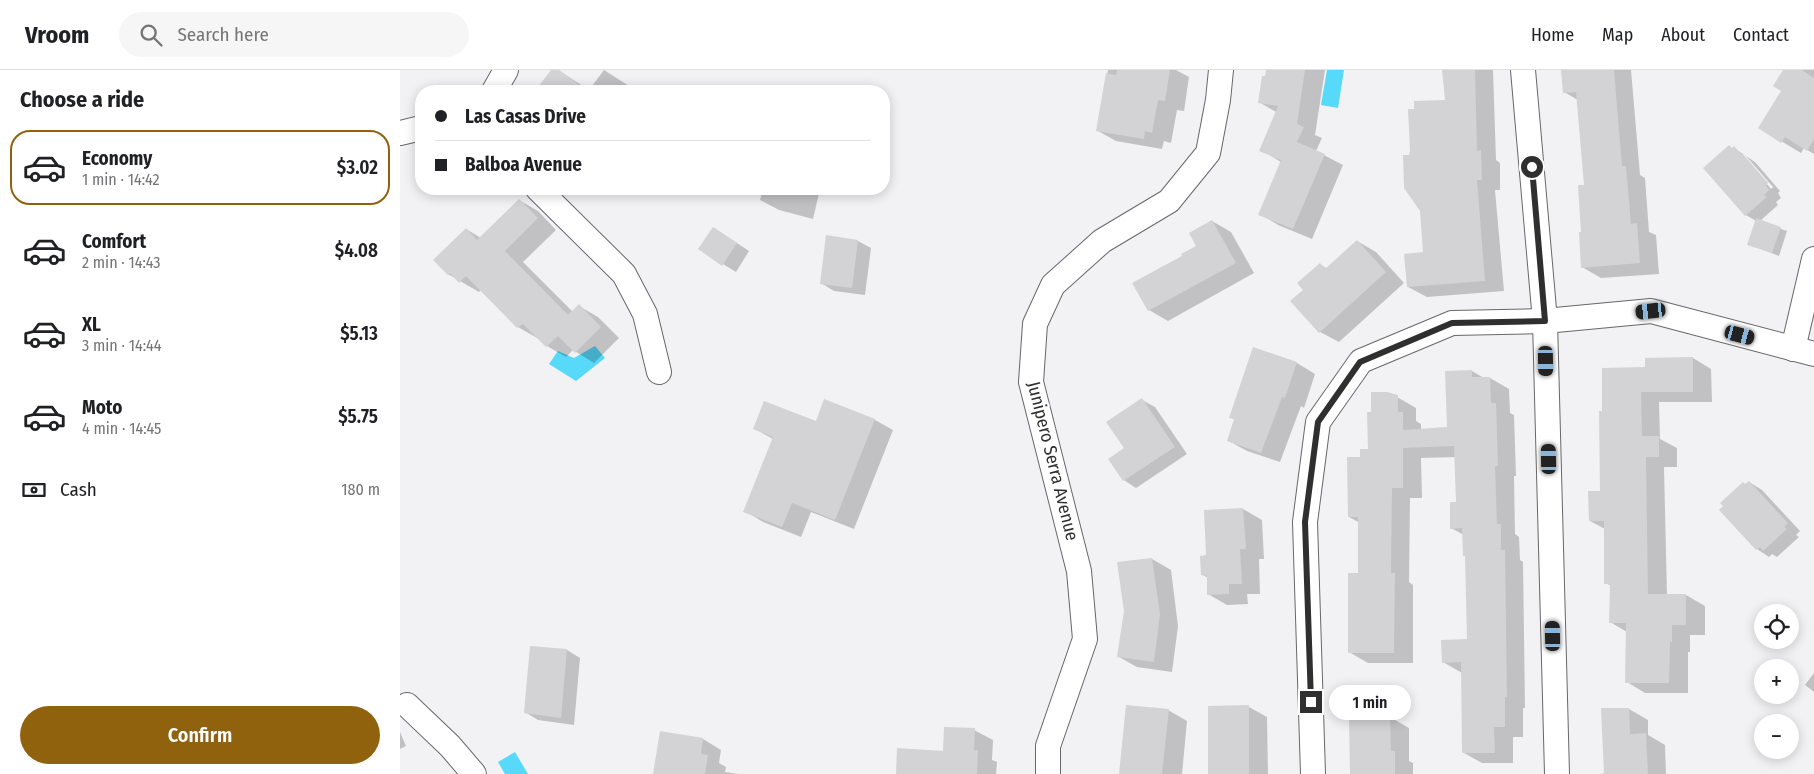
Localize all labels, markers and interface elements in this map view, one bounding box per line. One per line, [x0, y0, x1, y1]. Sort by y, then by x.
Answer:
search box [119, 12, 469, 57]
text: Vroom [25, 21, 89, 49]
icon: search [137, 21, 165, 49]
text: Search here [177, 23, 269, 46]
text: Home [1531, 24, 1574, 46]
text: Map [1602, 24, 1633, 46]
text: About [1661, 24, 1705, 46]
text: Contact [1733, 24, 1789, 46]
text: Choose a ride [20, 86, 144, 113]
text: Las Casas Drive [465, 105, 586, 128]
icon: car [22, 145, 67, 190]
text: Economy [82, 147, 152, 170]
text: Balboa Avenue [465, 153, 582, 176]
text: $3.02 [337, 156, 378, 179]
route start [1521, 156, 1543, 178]
text: 1 min · 14:42 [82, 170, 160, 189]
icon: car [22, 228, 67, 273]
text: Comfort [82, 230, 146, 253]
text: $4.08 [335, 239, 378, 262]
text: 2 min · 14:43 [82, 253, 161, 272]
car [1635, 302, 1666, 320]
icon: car [22, 311, 67, 356]
text: XL [82, 313, 101, 336]
text: $5.13 [340, 322, 378, 345]
car [1723, 324, 1756, 346]
text: 3 min · 14:44 [82, 336, 161, 355]
car [1538, 346, 1553, 376]
street label: Junipero Serra Avenue [1023, 379, 1083, 543]
icon: car [22, 394, 67, 439]
text: Moto [82, 396, 122, 419]
text: $5.75 [338, 405, 378, 428]
text: 4 min · 14:45 [82, 419, 161, 438]
car [1541, 444, 1556, 474]
icon: cash [20, 476, 48, 504]
text: Cash [60, 478, 97, 501]
text: 180 m [341, 480, 380, 499]
map controls [1754, 604, 1799, 759]
button: locate [1754, 604, 1799, 649]
car [1545, 621, 1560, 651]
button: + [1754, 659, 1799, 704]
callout: 1 min [1328, 684, 1411, 720]
route end [1300, 691, 1322, 713]
text: 1 min [1353, 693, 1387, 712]
button: Confirm [20, 706, 380, 764]
button: − [1754, 714, 1799, 759]

